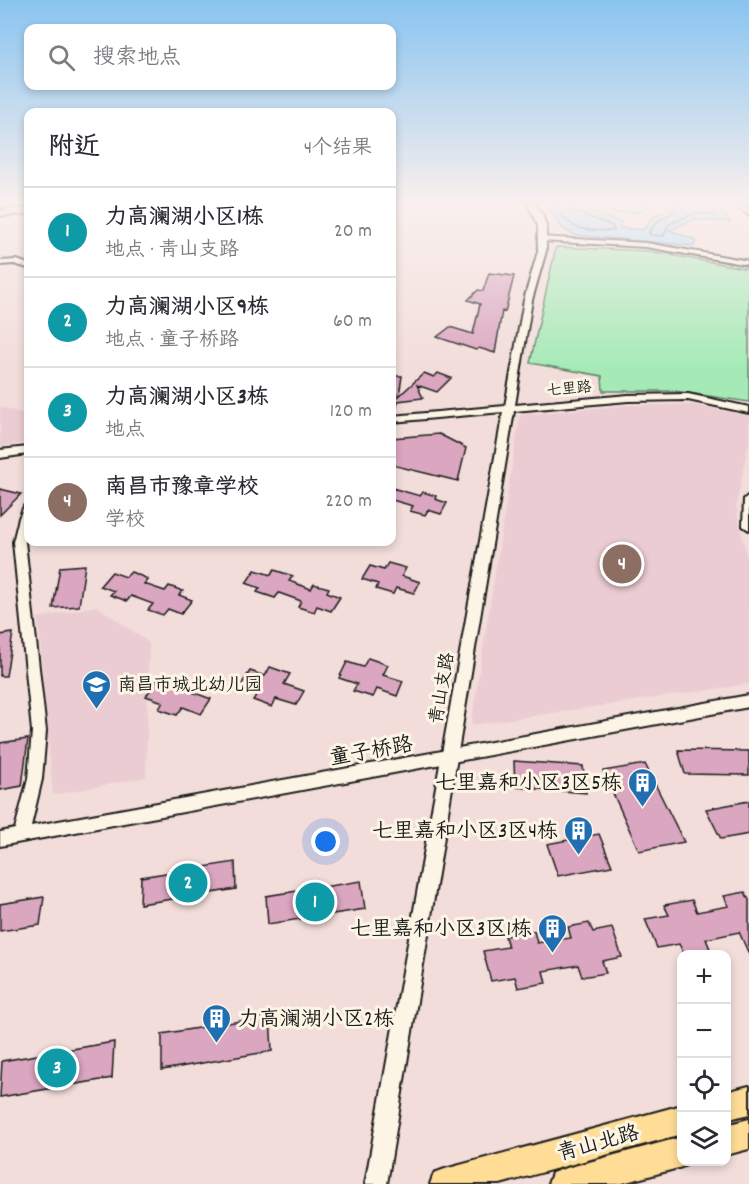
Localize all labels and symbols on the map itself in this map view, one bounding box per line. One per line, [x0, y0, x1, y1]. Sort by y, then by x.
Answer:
street label: 七里路 [546, 377, 593, 403]
pin: 4 [602, 542, 642, 586]
street label: 青山支路 [425, 651, 462, 726]
school or university icon: 南昌市城北幼儿园 [81, 668, 113, 710]
place label: 南昌市城北幼儿园 [118, 674, 262, 699]
street label: 童子桥路 [328, 731, 415, 775]
building icon: 七里嘉和小区3区5栋 [627, 766, 659, 808]
place label: 七里嘉和小区3区5栋 [435, 770, 622, 800]
building icon: 七里嘉和小区3区4栋 [563, 814, 595, 856]
place label: 七里嘉和小区3区4栋 [372, 818, 558, 848]
your location [311, 827, 340, 856]
pin: 2 [168, 860, 207, 906]
pin: 1 [296, 880, 334, 924]
building icon: 七里嘉和小区3区1栋 [537, 912, 569, 954]
place label: 七里嘉和小区3区1栋 [350, 916, 532, 946]
building icon: 力高澜湖小区2栋 [201, 1002, 233, 1044]
place label: 力高澜湖小区2栋 [238, 1006, 394, 1036]
pin: 3 [38, 1046, 76, 1090]
street label: 青山北路 [554, 1120, 643, 1170]

